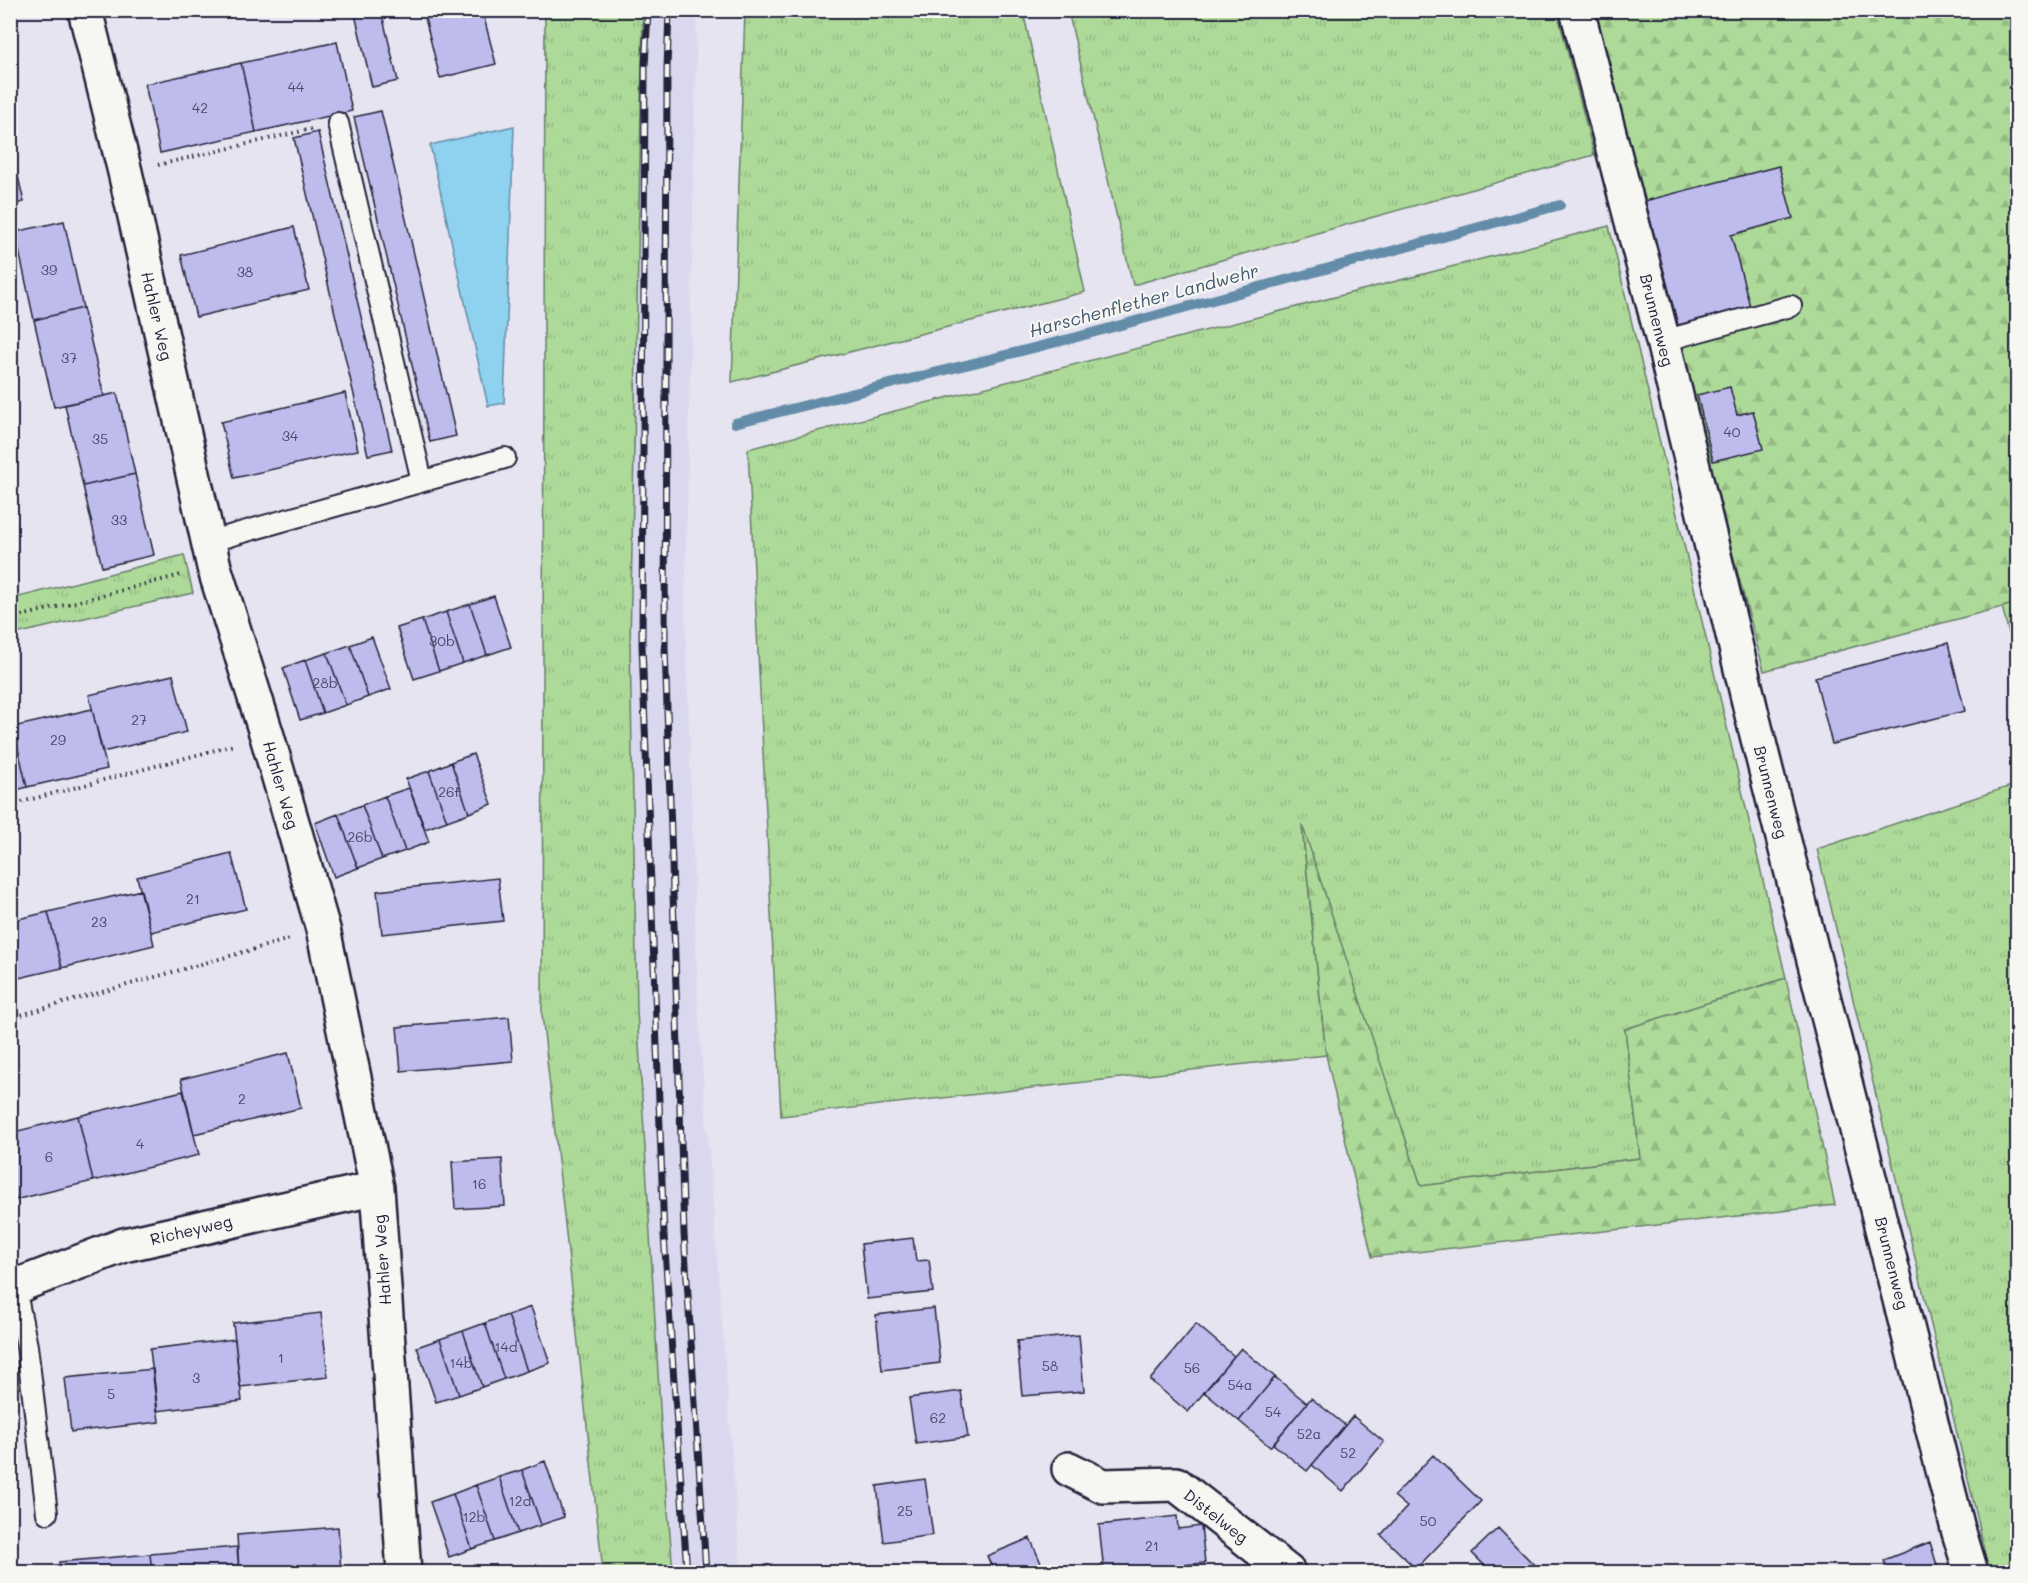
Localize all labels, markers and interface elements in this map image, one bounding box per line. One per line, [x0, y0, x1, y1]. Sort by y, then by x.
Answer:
house number: 44 [288, 77, 305, 96]
house number: 42 [192, 98, 208, 117]
water label: Harschenflether Landwehr [1026, 258, 1261, 342]
house number: 39 [41, 260, 57, 279]
house number: 38 [237, 262, 253, 281]
street label: Hahler Weg [137, 269, 178, 362]
street label: Brunnenweg [1636, 271, 1679, 368]
house number: 37 [61, 348, 77, 367]
house number: 40 [1724, 422, 1741, 441]
house number: 34 [282, 426, 299, 445]
house number: 35 [92, 429, 108, 448]
house number: 33 [111, 510, 127, 529]
house number: 30b [429, 631, 455, 650]
house number: 28b [312, 673, 338, 692]
house number: 27 [131, 710, 147, 729]
house number: 29 [50, 730, 66, 749]
street label: Hahler Weg [259, 738, 304, 831]
street label: Brunnenweg [1750, 743, 1793, 840]
house number: 26f [438, 782, 460, 801]
house number: 26b [347, 827, 373, 846]
house number: 21 [186, 889, 200, 908]
house number: 23 [91, 912, 107, 931]
house number: 2 [238, 1089, 246, 1108]
house number: 4 [136, 1134, 145, 1153]
house number: 6 [45, 1147, 53, 1166]
house number: 16 [472, 1174, 486, 1193]
street label: Richeyweg [148, 1210, 234, 1249]
street label: Hahler Weg [368, 1214, 395, 1306]
street label: Brunnenweg [1871, 1214, 1914, 1311]
house number: 14d [494, 1337, 518, 1356]
house number: 1 [278, 1348, 284, 1367]
house number: 14b [449, 1353, 473, 1372]
house number: 58 [1042, 1356, 1058, 1375]
house number: 56 [1184, 1358, 1200, 1377]
house number: 3 [192, 1368, 200, 1387]
house number: 54a [1227, 1375, 1253, 1394]
house number: 5 [107, 1384, 115, 1403]
house number: 54 [1265, 1402, 1282, 1421]
house number: 62 [930, 1408, 946, 1427]
house number: 52a [1297, 1424, 1321, 1443]
house number: 52 [1340, 1443, 1356, 1462]
street label: Distelweg [1180, 1484, 1253, 1547]
house number: 12d [509, 1491, 532, 1510]
house number: 25 [897, 1501, 913, 1520]
house number: 12b [463, 1507, 486, 1526]
house number: 50 [1420, 1511, 1437, 1530]
house number: 21 [1145, 1536, 1159, 1555]

